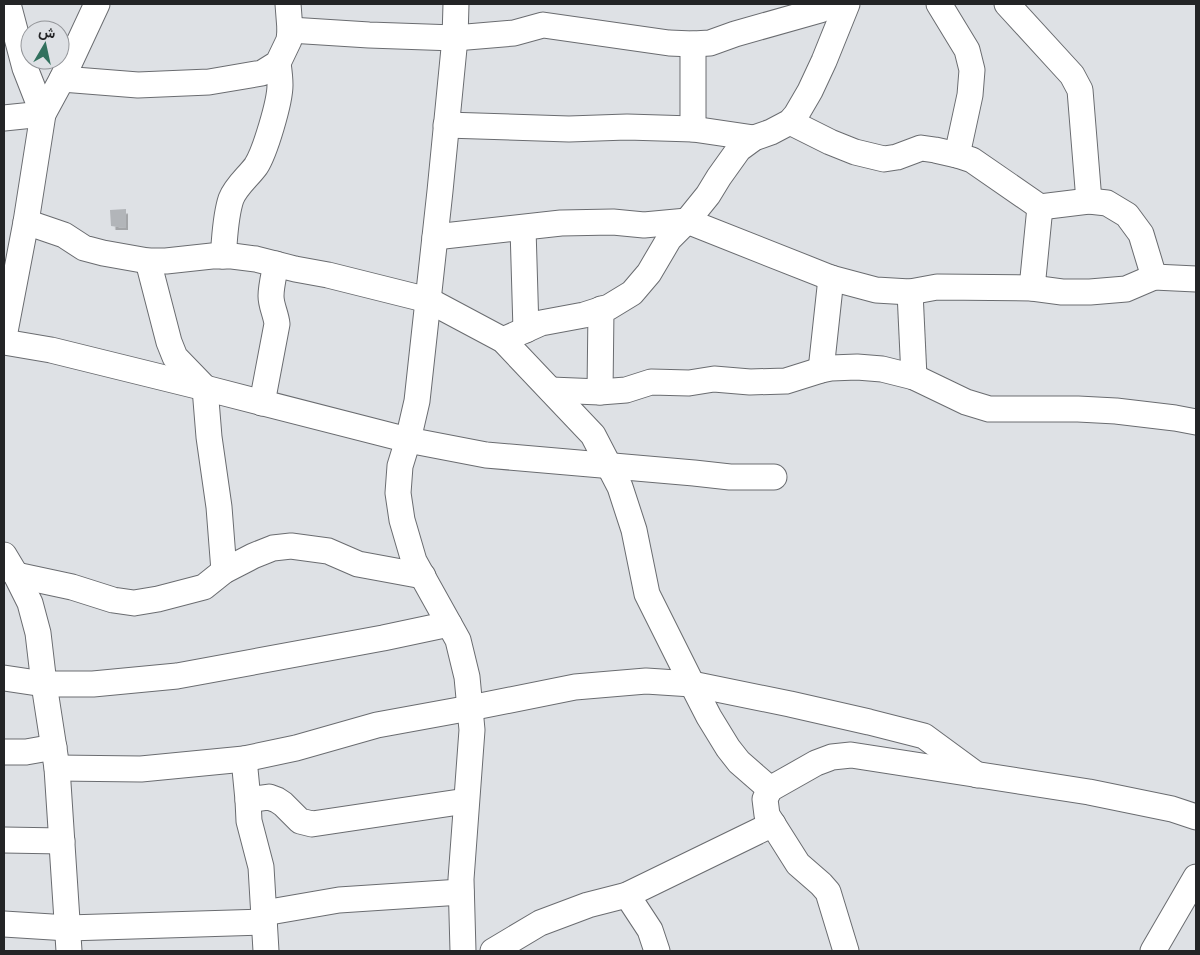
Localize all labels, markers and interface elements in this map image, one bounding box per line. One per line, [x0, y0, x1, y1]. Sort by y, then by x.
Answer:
north arrow [20, 20, 70, 70]
text: ش [37, 22, 57, 42]

